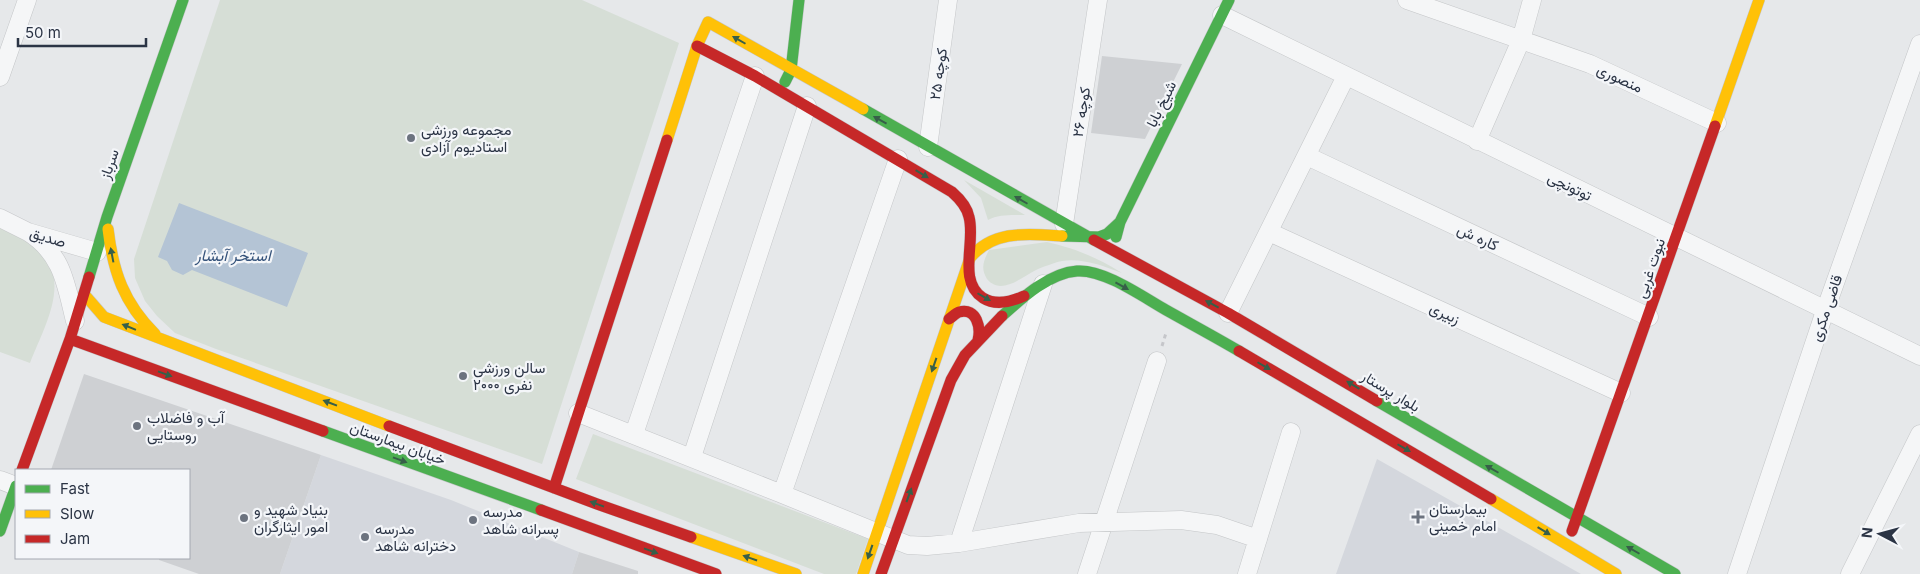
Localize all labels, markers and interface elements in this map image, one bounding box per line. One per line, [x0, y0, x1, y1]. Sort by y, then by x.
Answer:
scale bar [18, 15, 145, 47]
text: 50 m [25, 23, 61, 42]
one-way arrow [732, 35, 745, 44]
street label: کوچه ۲۵ [925, 47, 952, 101]
street label: منصوری [1594, 59, 1646, 98]
street label: شیخ بابا [1142, 78, 1182, 131]
street label: کوچه ۲۶ [1068, 85, 1095, 139]
one-way arrow [873, 116, 887, 124]
place label: مجموعه ورزشی استادیوم آزادی [421, 120, 511, 157]
marker: مجموعه ورزشی استادیوم آزادی [405, 132, 417, 144]
street label: سرباز [95, 146, 123, 183]
street label: توتونچی [1544, 167, 1596, 206]
one-way arrow [916, 169, 929, 178]
one-way arrow [1014, 196, 1029, 204]
street label: کاره ش [1454, 219, 1502, 256]
street label: صدیق [27, 223, 68, 252]
street label: نبوت غربی [1631, 235, 1670, 301]
water label: استخر آبشار [194, 245, 273, 266]
one-way arrow [107, 247, 115, 263]
street label: قاضی مکری [1806, 272, 1847, 344]
one-way arrow [1115, 282, 1130, 290]
one-way arrow [976, 293, 991, 301]
street label: زبیری [1426, 298, 1463, 329]
one-way arrow [1205, 300, 1219, 308]
one-way arrow [121, 323, 136, 331]
place label: سالن ورزشی ۲۰۰۰ نفری [473, 358, 545, 395]
one-way arrow [929, 358, 937, 373]
one-way arrow [1257, 361, 1271, 370]
street label: بلوار پرستار [1357, 366, 1424, 417]
one-way arrow [158, 370, 173, 378]
marker: سالن ورزشی ۲۰۰۰ نفری [457, 370, 469, 382]
one-way arrow [1346, 381, 1359, 390]
one-way arrow [322, 399, 337, 407]
place label: آب و فاضلاب روستایی [147, 408, 226, 445]
street label: خیابان بیمارستان [348, 417, 448, 469]
marker: آب و فاضلاب روستایی [131, 420, 143, 432]
one-way arrow [1398, 444, 1411, 453]
one-way arrow [392, 456, 407, 464]
one-way arrow [1486, 464, 1499, 473]
legend [15, 469, 190, 559]
text: Fast [60, 479, 90, 498]
one-way arrow [905, 487, 913, 502]
place label: بیمارستان امام خمینی [1429, 499, 1496, 536]
place label: بنیاد شهید و امور ایثارگران [254, 500, 328, 536]
one-way arrow [589, 500, 604, 508]
place label: مدرسه پسرانه شاهد [483, 502, 559, 539]
text: Slow [60, 504, 94, 523]
north arrow [1855, 509, 1905, 559]
marker: بیمارستان امام خمینی [1411, 510, 1425, 524]
marker: بنیاد شهید و امور ایثارگران [238, 512, 250, 524]
marker: مدرسه پسرانه شاهد [467, 514, 479, 526]
place label: مدرسه دخترانه شاهد [375, 519, 456, 555]
one-way arrow [1538, 526, 1551, 535]
text: N [1858, 526, 1876, 539]
text: Jam [60, 529, 90, 548]
marker: مدرسه دخترانه شاهد [359, 531, 371, 543]
one-way arrow [866, 545, 874, 560]
one-way arrow [1626, 546, 1640, 554]
one-way arrow [644, 547, 659, 555]
one-way arrow [742, 554, 757, 562]

